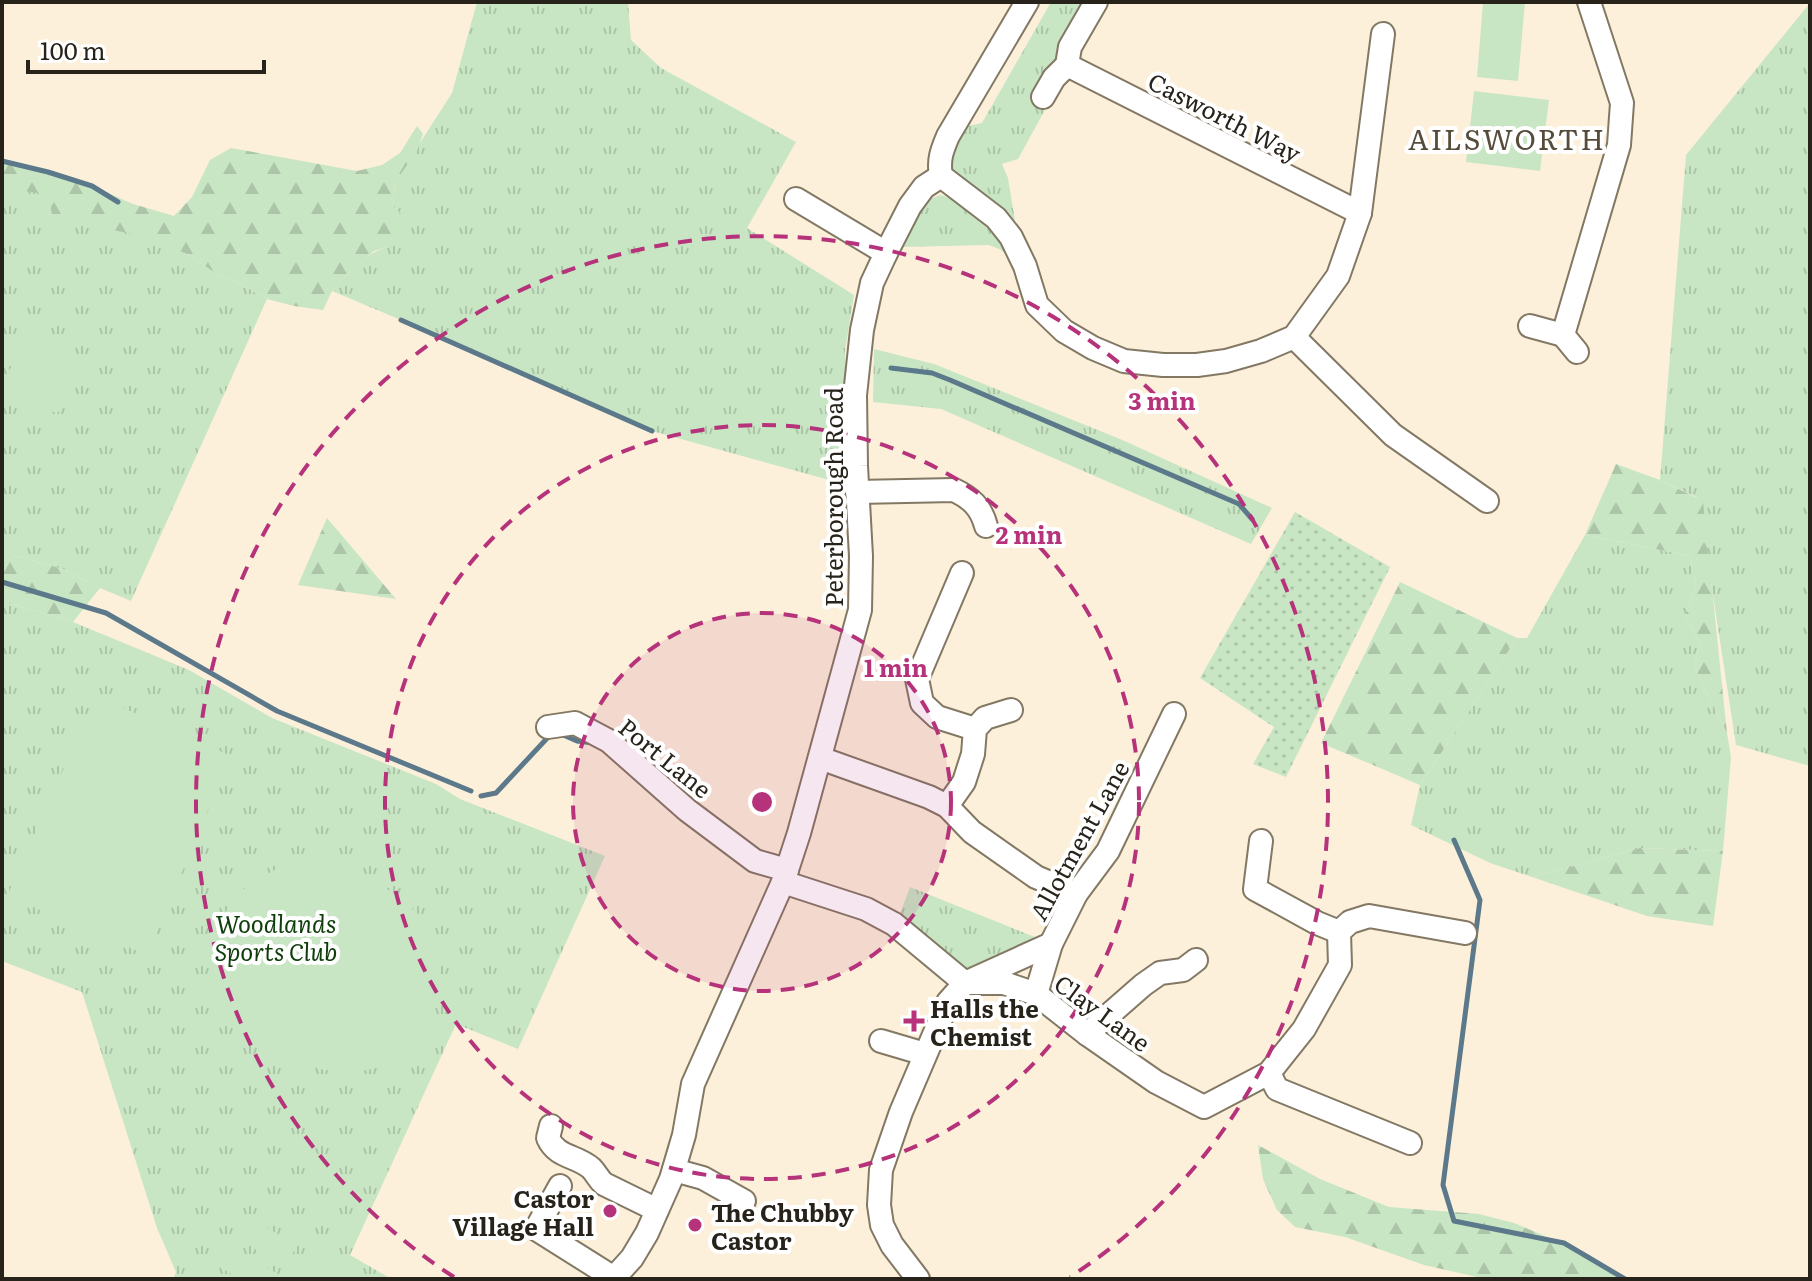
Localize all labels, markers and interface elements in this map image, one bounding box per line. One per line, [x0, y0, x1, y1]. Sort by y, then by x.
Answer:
scale bar [28, 24, 264, 74]
text: 100 m [40, 32, 106, 67]
street label: Casworth Way [1143, 62, 1308, 170]
district label: AILSWORTH [1408, 117, 1606, 159]
text: 3 min [1128, 382, 1196, 417]
street label: Peterborough Road [815, 387, 850, 607]
text: 2 min [995, 516, 1063, 551]
text: 1 min [864, 649, 928, 684]
street label: Port Lane [612, 709, 720, 805]
street label: Allotment Lane [1020, 754, 1136, 926]
centre of rings [748, 788, 776, 816]
park label: Woodlands Sports Club [215, 905, 337, 968]
street label: Clay Lane [1048, 965, 1158, 1059]
place label: Halls the Chemist [930, 990, 1039, 1053]
marker: Halls the Chemist [905, 1012, 923, 1030]
place label: Castor Village Hall [452, 1180, 594, 1243]
place label: The Chubby Castor [711, 1194, 854, 1257]
marker: Castor Village Hall [601, 1202, 619, 1220]
marker: The Chubby Castor [686, 1216, 704, 1234]

